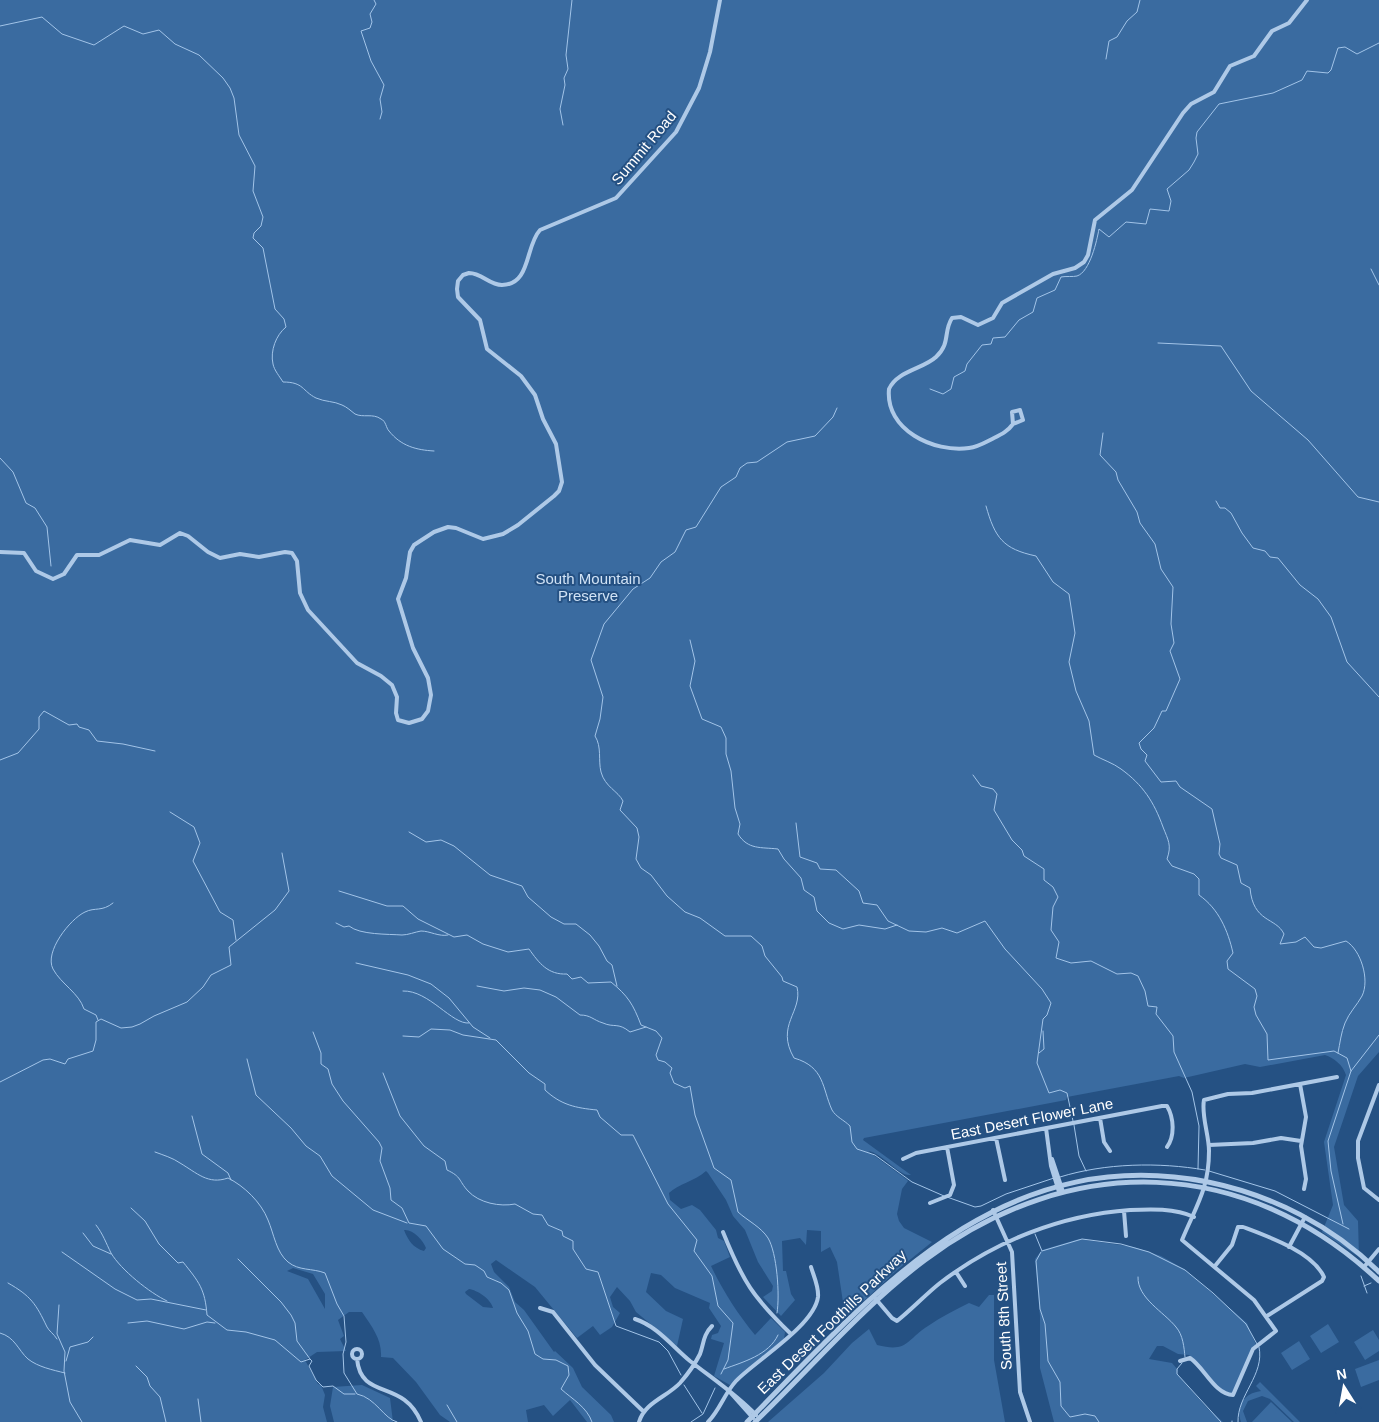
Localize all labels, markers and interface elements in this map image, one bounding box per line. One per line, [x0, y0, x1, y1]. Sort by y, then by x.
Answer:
street label: Summit Road [608, 107, 679, 188]
park label: South Mountain Preserve [535, 570, 641, 604]
street label: East Desert Flower Lane [949, 1094, 1115, 1143]
street label: East Desert Foothills Parkway [754, 1246, 910, 1397]
street label: South 8th Street [992, 1261, 1015, 1371]
north arrow [1319, 1362, 1369, 1412]
text: N [1335, 1365, 1348, 1383]

